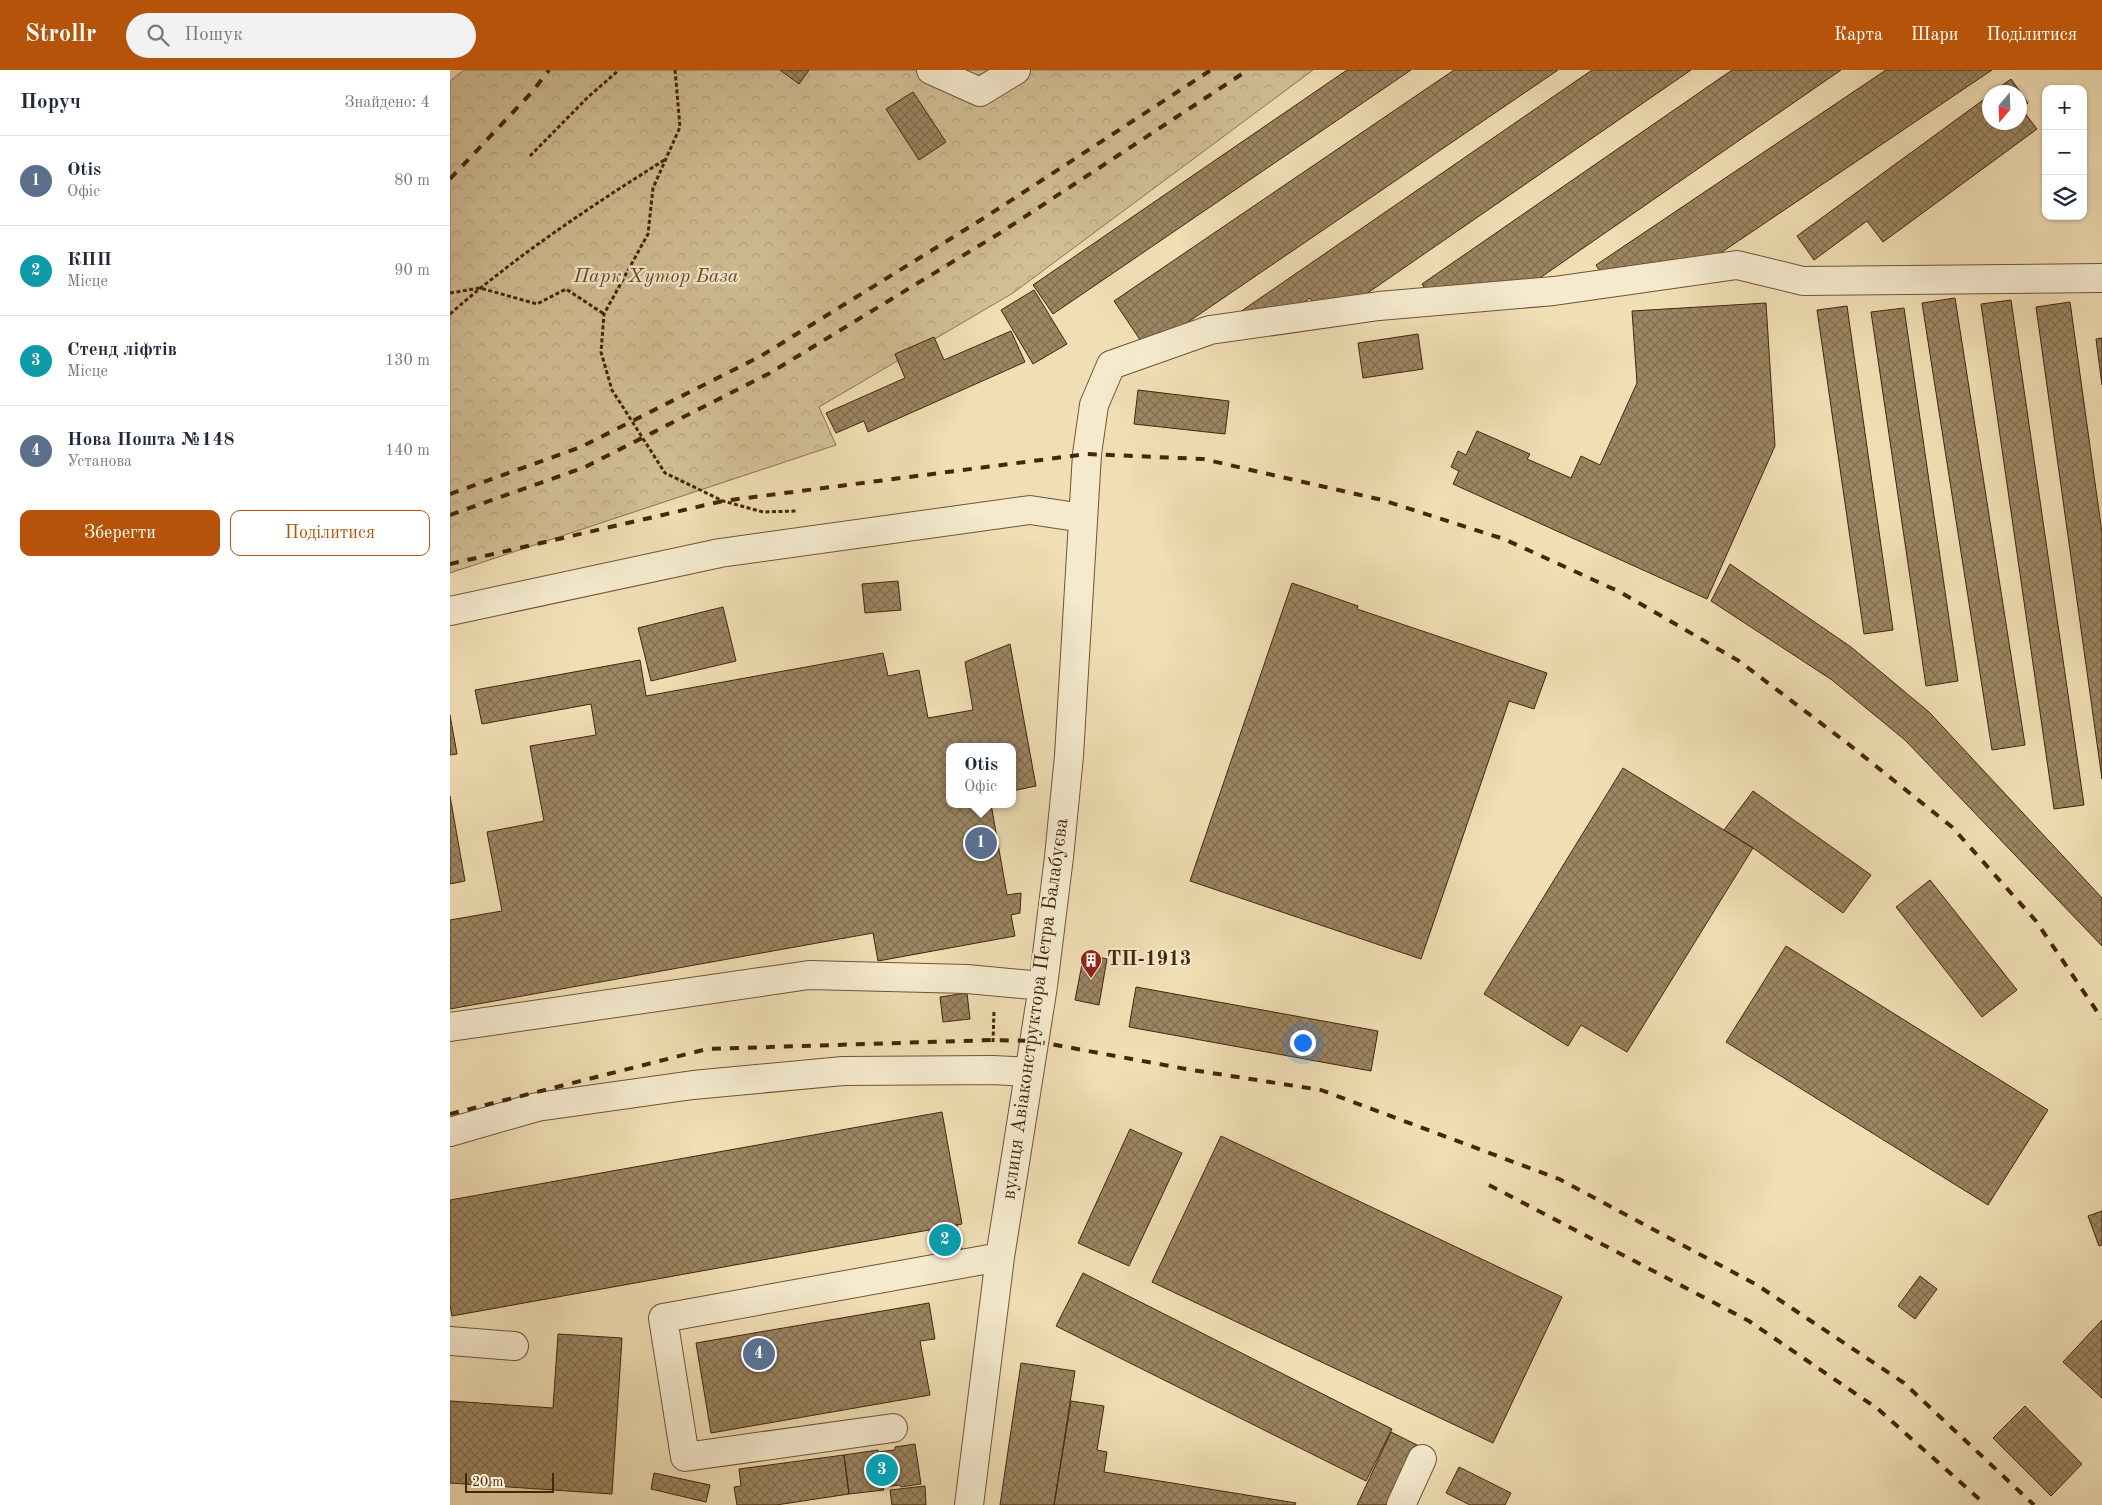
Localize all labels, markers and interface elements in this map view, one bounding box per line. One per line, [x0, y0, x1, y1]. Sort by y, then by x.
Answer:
search box [126, 13, 476, 58]
icon: search [144, 21, 172, 49]
text: Strollr [25, 23, 96, 47]
text: Пошук [184, 26, 243, 45]
text: Карта [1834, 26, 1883, 44]
text: Шари [1911, 26, 1959, 44]
text: Поділитися [1987, 26, 2077, 44]
north arrow [1982, 85, 2027, 130]
map controls [2042, 85, 2087, 220]
button: + [2042, 85, 2087, 130]
text: Поруч [20, 92, 81, 113]
text: Знайдено: 4 [345, 95, 430, 111]
button: − [2042, 130, 2087, 175]
text: Otis [67, 161, 101, 180]
text: 1 [31, 173, 41, 189]
text: 80 m [394, 173, 430, 189]
button: layers [2042, 175, 2087, 220]
text: Офіс [67, 184, 100, 200]
text: КПП [67, 251, 112, 270]
text: 2 [31, 263, 41, 279]
text: 90 m [394, 263, 430, 279]
park label: Парк Хутор База [572, 267, 739, 287]
text: Місце [67, 274, 108, 290]
text: Стенд ліфтів [67, 341, 177, 360]
text: 3 [31, 353, 41, 369]
text: 130 m [385, 353, 430, 369]
text: Місце [67, 364, 108, 380]
text: Нова Пошта №148 [67, 431, 234, 450]
text: 4 [31, 443, 41, 459]
text: 140 m [385, 443, 430, 459]
text: Установа [67, 454, 132, 470]
button: Зберегти [20, 510, 220, 556]
button: Поділитися [230, 510, 430, 556]
popup [946, 743, 1016, 808]
text: Otis [964, 756, 998, 775]
text: Офіс [964, 779, 997, 795]
street label: вулиця Авіаконструктора Петра Балабуєва [999, 817, 1073, 1201]
pin: 1 [965, 824, 997, 862]
building icon: ТП-1913 [1079, 948, 1103, 979]
place label: ТП-1913 [1107, 950, 1191, 970]
your location [1290, 1030, 1316, 1056]
pin: 2 [929, 1221, 961, 1259]
pin: 4 [743, 1335, 775, 1373]
pin: 3 [866, 1451, 898, 1489]
scale bar [465, 1470, 554, 1493]
text: 20 m [472, 1475, 503, 1489]

